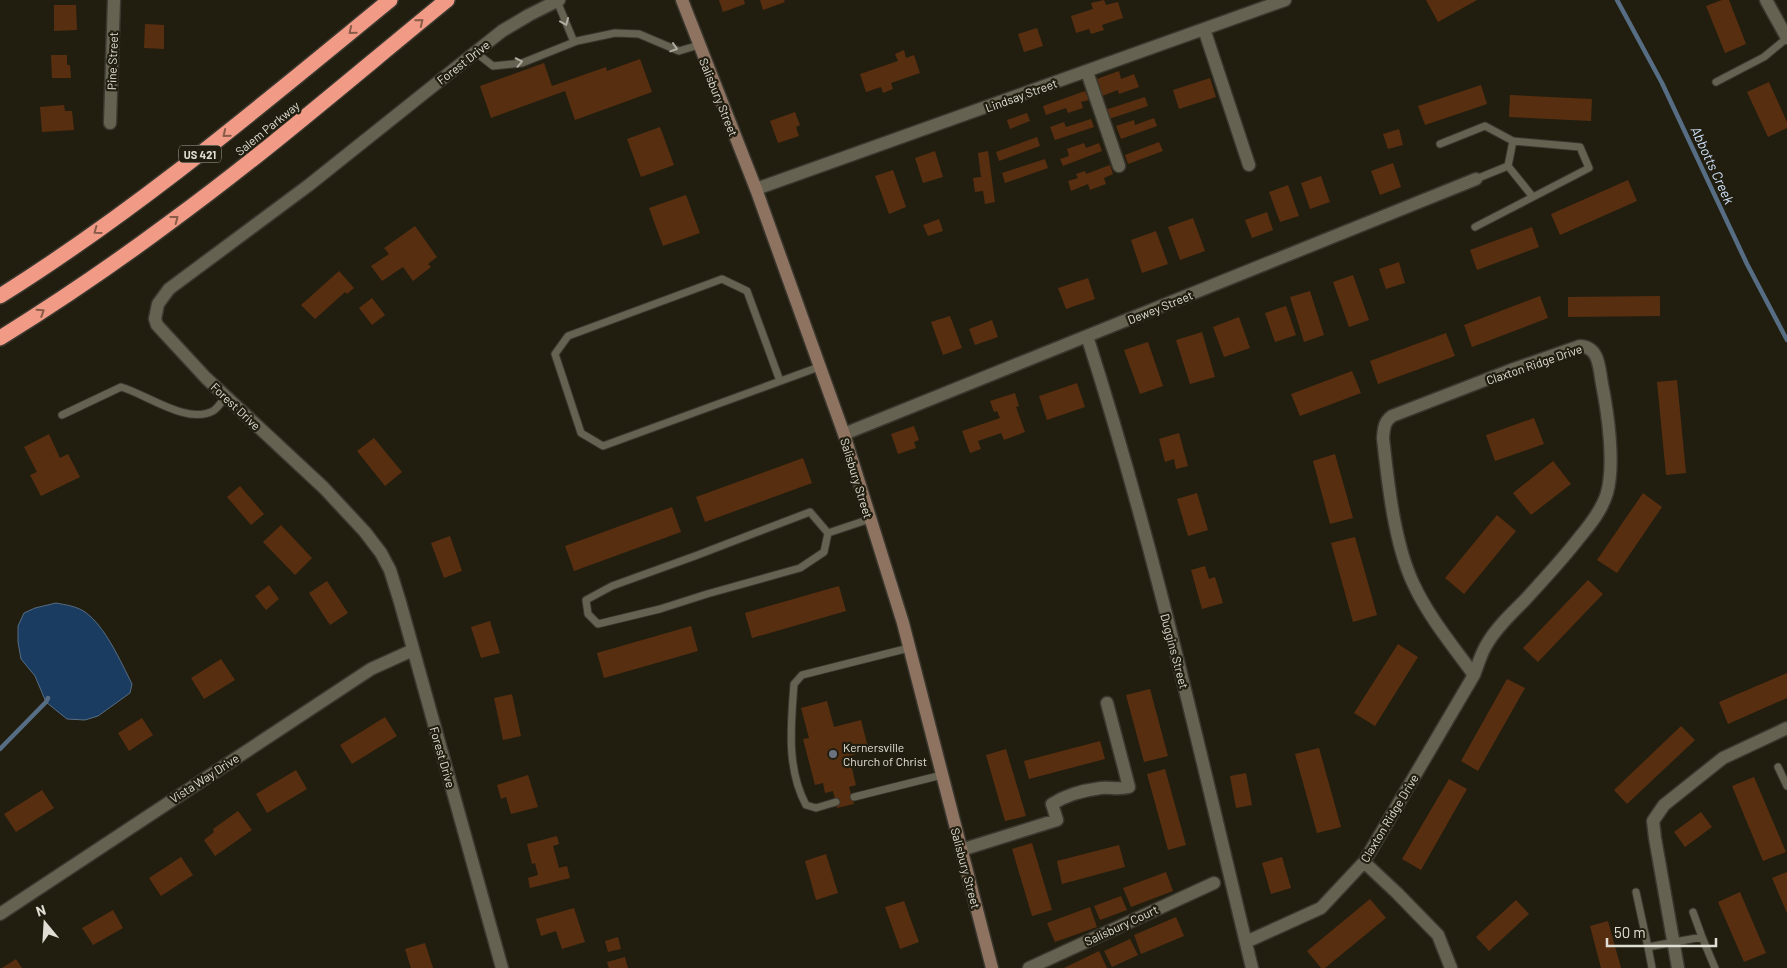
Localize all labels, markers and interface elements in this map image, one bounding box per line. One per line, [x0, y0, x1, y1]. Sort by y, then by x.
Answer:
one-way arrow [559, 17, 570, 26]
one-way arrow [414, 20, 423, 28]
one-way arrow [349, 25, 358, 34]
street label: Pine Street [104, 32, 120, 90]
street label: Forest Drive [434, 37, 492, 87]
one-way arrow [669, 42, 678, 52]
street label: Salisbury Street [697, 56, 741, 138]
one-way arrow [515, 58, 523, 68]
street label: Lindsay Street [983, 76, 1059, 114]
street label: Salem Parkway [232, 98, 302, 158]
water label: Abbotts Creek [1688, 123, 1738, 207]
one-way arrow [223, 128, 232, 137]
road number: US 421 [179, 146, 221, 162]
one-way arrow [169, 216, 179, 225]
one-way arrow [93, 225, 103, 234]
street label: Dewey Street [1125, 288, 1195, 326]
one-way arrow [36, 309, 45, 318]
street label: Claxton Ridge Drive [1484, 341, 1584, 387]
street label: Forest Drive [208, 379, 264, 433]
street label: Salisbury Street [838, 436, 876, 520]
street label: Duggins Street [1158, 612, 1192, 690]
street label: Forest Drive [428, 725, 458, 789]
place label: Kernersville Church of Christ [843, 740, 927, 768]
marker: Kernersville Church of Christ [827, 748, 839, 760]
street label: Vista Way Drive [167, 750, 241, 806]
street label: Claxton Ridge Drive [1357, 771, 1421, 865]
street label: Salisbury Street [948, 826, 984, 910]
north arrow [20, 898, 70, 948]
text: N [34, 901, 48, 920]
street label: Salisbury Court [1082, 902, 1160, 948]
scale bar [1607, 916, 1716, 948]
text: 50 m [1614, 923, 1646, 941]

